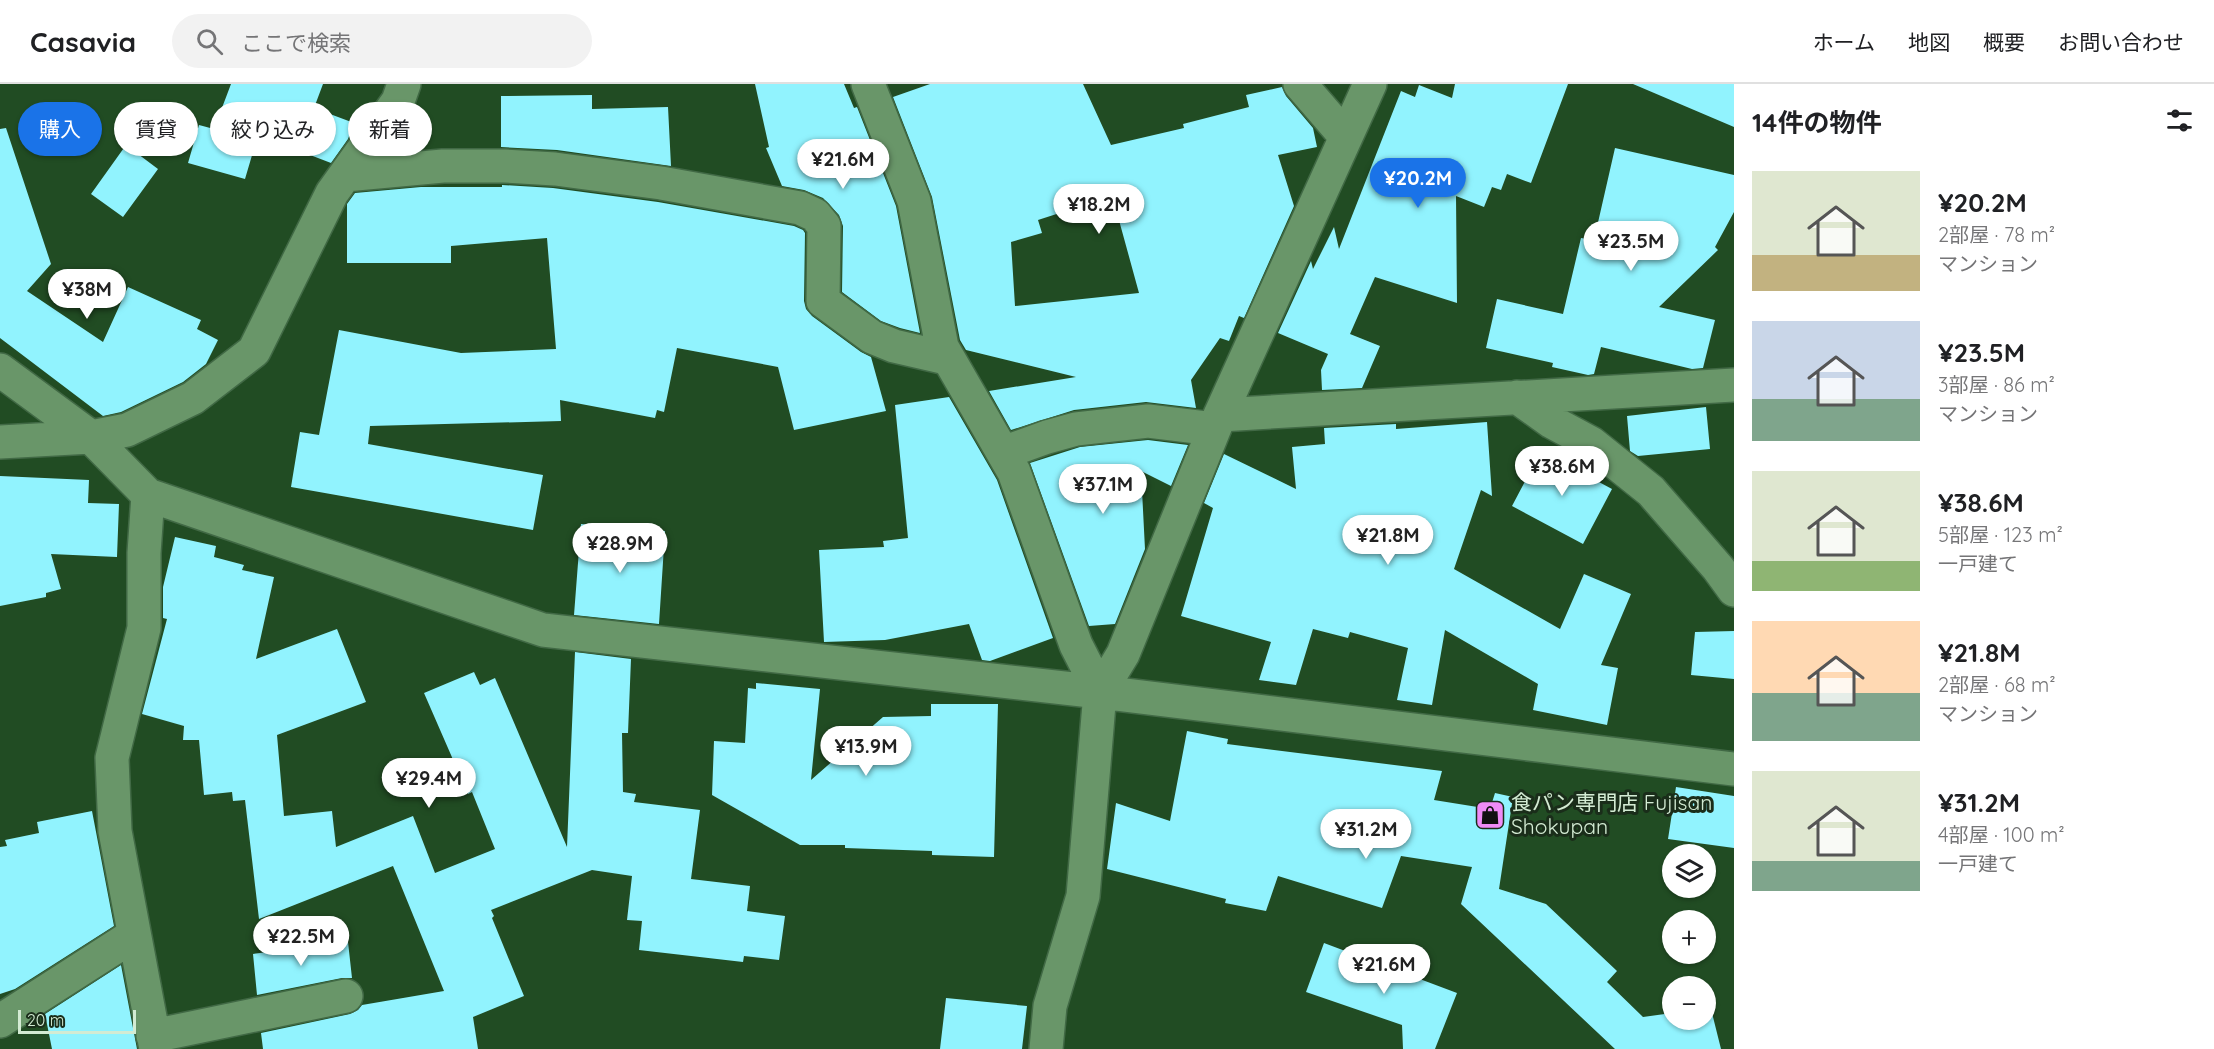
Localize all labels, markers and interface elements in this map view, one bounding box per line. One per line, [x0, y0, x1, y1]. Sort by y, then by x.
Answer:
search box [172, 14, 592, 68]
text: Casavia [30, 24, 136, 59]
icon: search [193, 25, 226, 58]
text: ここで検索 [241, 29, 351, 57]
text: ホーム [1813, 29, 1875, 55]
text: 地図 [1908, 29, 1950, 55]
text: 概要 [1983, 29, 2025, 55]
text: お問い合わせ [2058, 29, 2184, 55]
chip: 購入 [18, 102, 102, 156]
chip: 賃貸 [114, 102, 198, 156]
chip: 絞り込み [210, 102, 336, 156]
chip: 新着 [348, 102, 432, 156]
icon: filters [2163, 104, 2196, 137]
text: 14件の物件 [1752, 106, 1881, 139]
pin: ¥21.6M [794, 139, 892, 190]
text: ¥21.6M [811, 146, 875, 171]
pin: ¥20.2M [1369, 158, 1467, 209]
text: ¥20.2M [1384, 165, 1452, 190]
pin: ¥18.2M [1050, 184, 1148, 235]
text: ¥20.2M [1938, 186, 2027, 219]
text: ¥18.2M [1067, 191, 1131, 216]
icon: home [1800, 195, 1872, 267]
pin: ¥23.5M [1582, 221, 1680, 272]
text: 2部屋 · 78 m² [1938, 222, 2055, 247]
text: ¥23.5M [1598, 228, 1664, 253]
text: マンション [1938, 251, 2038, 276]
pin: ¥38M [51, 269, 123, 320]
text: ¥38M [62, 276, 112, 301]
text: ¥23.5M [1938, 336, 2025, 369]
icon: home [1800, 345, 1872, 417]
text: 3部屋 · 86 m² [1938, 372, 2055, 397]
text: マンション [1938, 401, 2038, 426]
pin: ¥38.6M [1513, 446, 1611, 497]
text: ¥38.6M [1529, 453, 1595, 478]
pin: ¥37.1M [1054, 464, 1152, 515]
text: ¥37.1M [1073, 471, 1133, 496]
text: ¥38.6M [1938, 486, 2024, 519]
icon: home [1800, 495, 1872, 567]
pin: ¥21.8M [1339, 515, 1437, 566]
text: ¥21.8M [1356, 522, 1420, 547]
text: 5部屋 · 123 m² [1938, 522, 2063, 547]
pin: ¥28.9M [571, 523, 669, 574]
text: ¥28.9M [587, 530, 653, 555]
text: 一戸建て [1938, 551, 2018, 576]
text: ¥21.8M [1938, 636, 2020, 669]
icon: home [1800, 645, 1872, 717]
text: 2部屋 · 68 m² [1938, 672, 2056, 697]
text: マンション [1938, 701, 2038, 726]
pin: ¥13.9M [817, 726, 915, 777]
text: ¥13.9M [834, 733, 898, 758]
pin: ¥29.4M [380, 758, 478, 809]
text: ¥29.4M [396, 765, 462, 790]
text: ¥31.2M [1938, 786, 2020, 819]
place label: 食パン専門店 Fujisan Shokupan [1511, 789, 1712, 839]
icon: home [1800, 795, 1872, 867]
shop icon: 食パン専門店 Fujisan Shokupan [1474, 799, 1506, 831]
pin: ¥31.2M [1317, 809, 1415, 860]
text: ¥31.2M [1334, 816, 1398, 841]
text: 4部屋 · 100 m² [1938, 822, 2065, 847]
map controls [1662, 844, 1716, 1030]
button: layers [1662, 844, 1716, 898]
text: 一戸建て [1938, 851, 2018, 876]
button: + [1662, 910, 1716, 964]
pin: ¥22.5M [252, 916, 350, 967]
text: ¥22.5M [267, 923, 335, 948]
pin: ¥21.6M [1335, 944, 1433, 995]
text: ¥21.6M [1352, 951, 1416, 976]
button: − [1662, 976, 1716, 1030]
scale bar [18, 1007, 136, 1034]
text: 20 m [27, 1010, 64, 1030]

